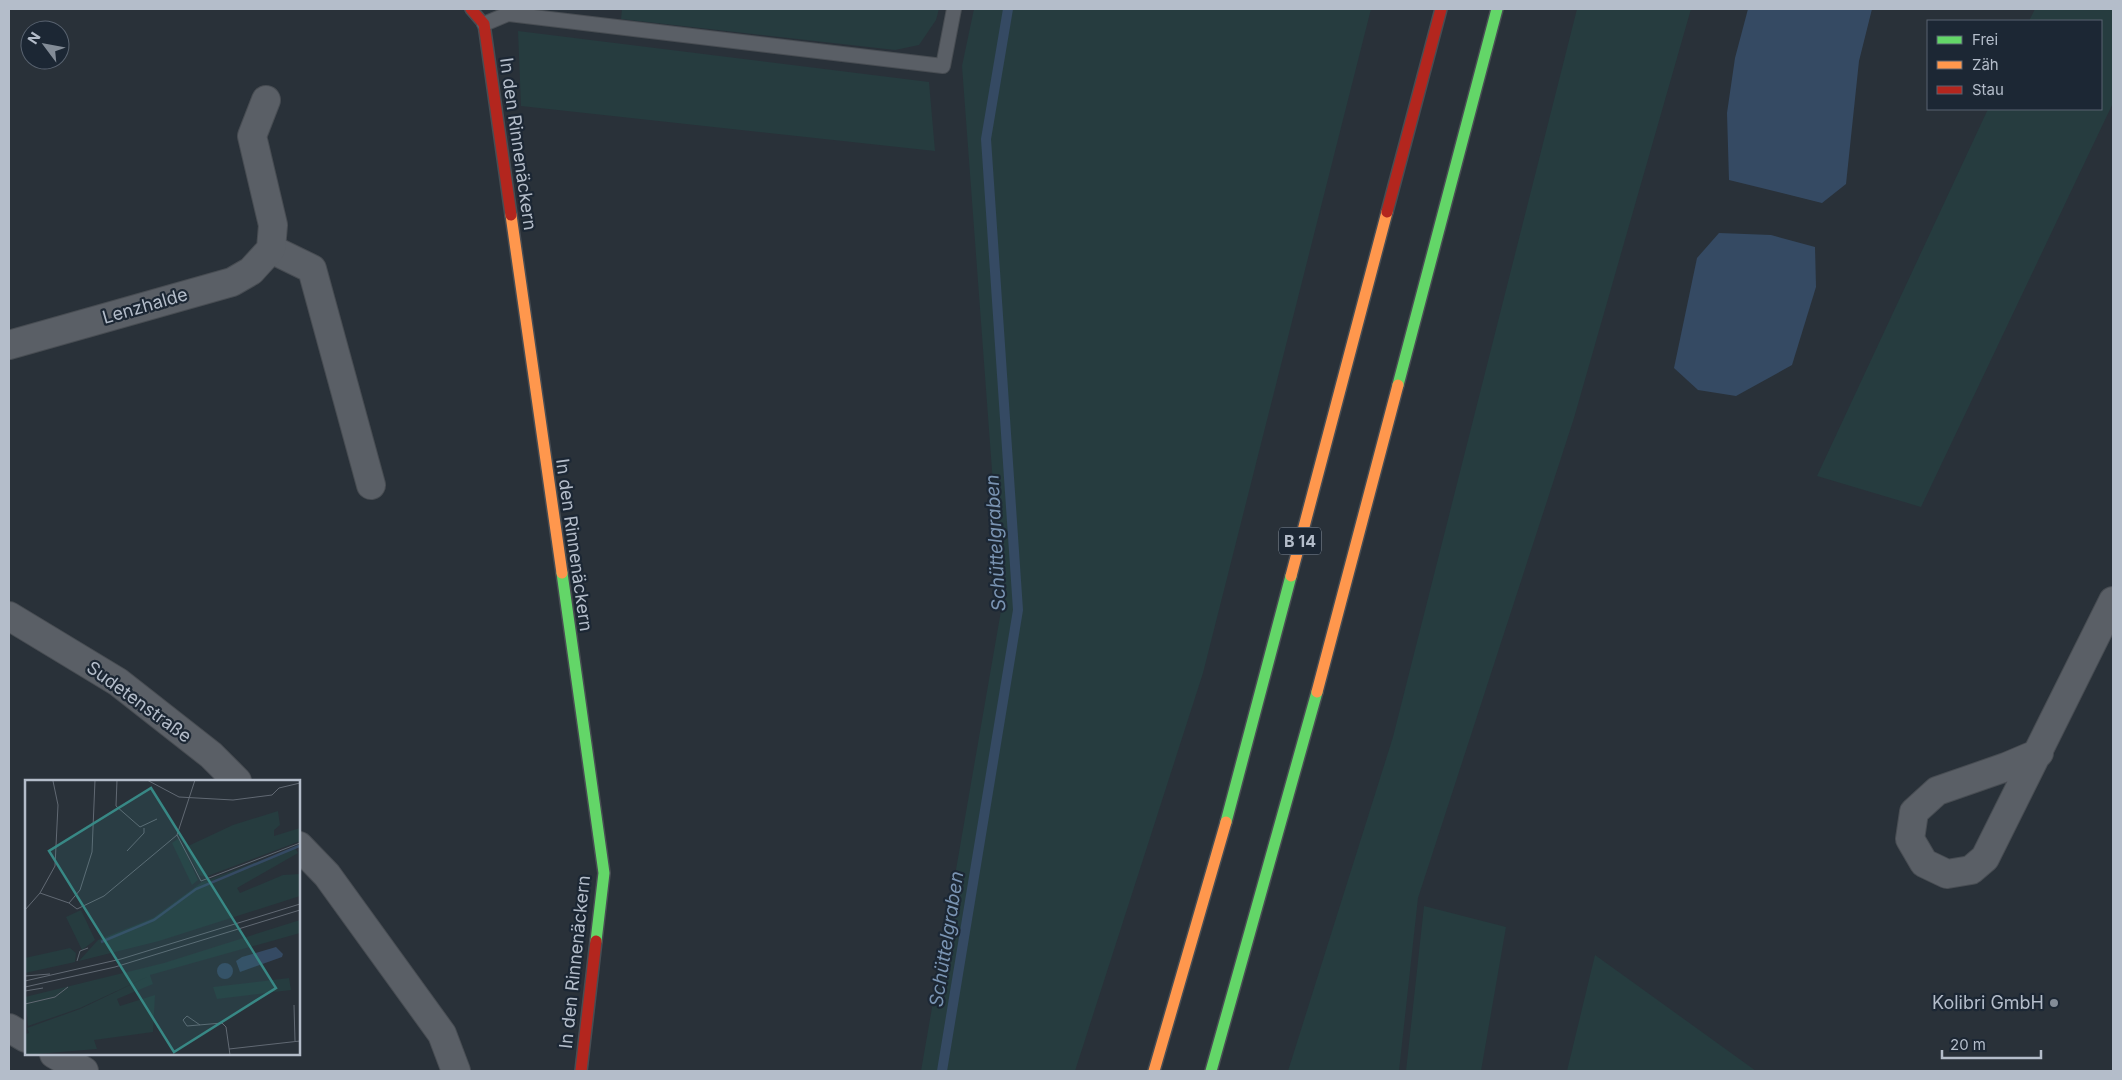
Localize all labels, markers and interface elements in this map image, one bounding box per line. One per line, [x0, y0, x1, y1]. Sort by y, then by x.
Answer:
north arrow [20, 20, 70, 70]
legend [1927, 20, 2102, 110]
text: N [24, 29, 44, 47]
text: Frei [1972, 30, 1998, 49]
text: Zäh [1972, 55, 1999, 74]
street label: In den Rinnenäckern [496, 56, 541, 232]
text: Stau [1972, 80, 2004, 99]
street label: Lenzhalde [100, 283, 190, 328]
street label: In den Rinnenäckern [552, 457, 597, 633]
water label: Schüttelgraben [980, 474, 1011, 612]
road number: B 14 [1279, 528, 1321, 554]
street label: Sudetenstraße [83, 657, 196, 747]
inset map [25, 780, 300, 1055]
water label: Schüttelgraben [924, 870, 969, 1008]
street label: In den Rinnenäckern [555, 874, 594, 1050]
place label: Kolibri GmbH [1932, 992, 2044, 1013]
marker: Kolibri GmbH [2048, 997, 2060, 1009]
scale bar [1942, 1028, 2041, 1060]
text: 20 m [1950, 1035, 1986, 1054]

